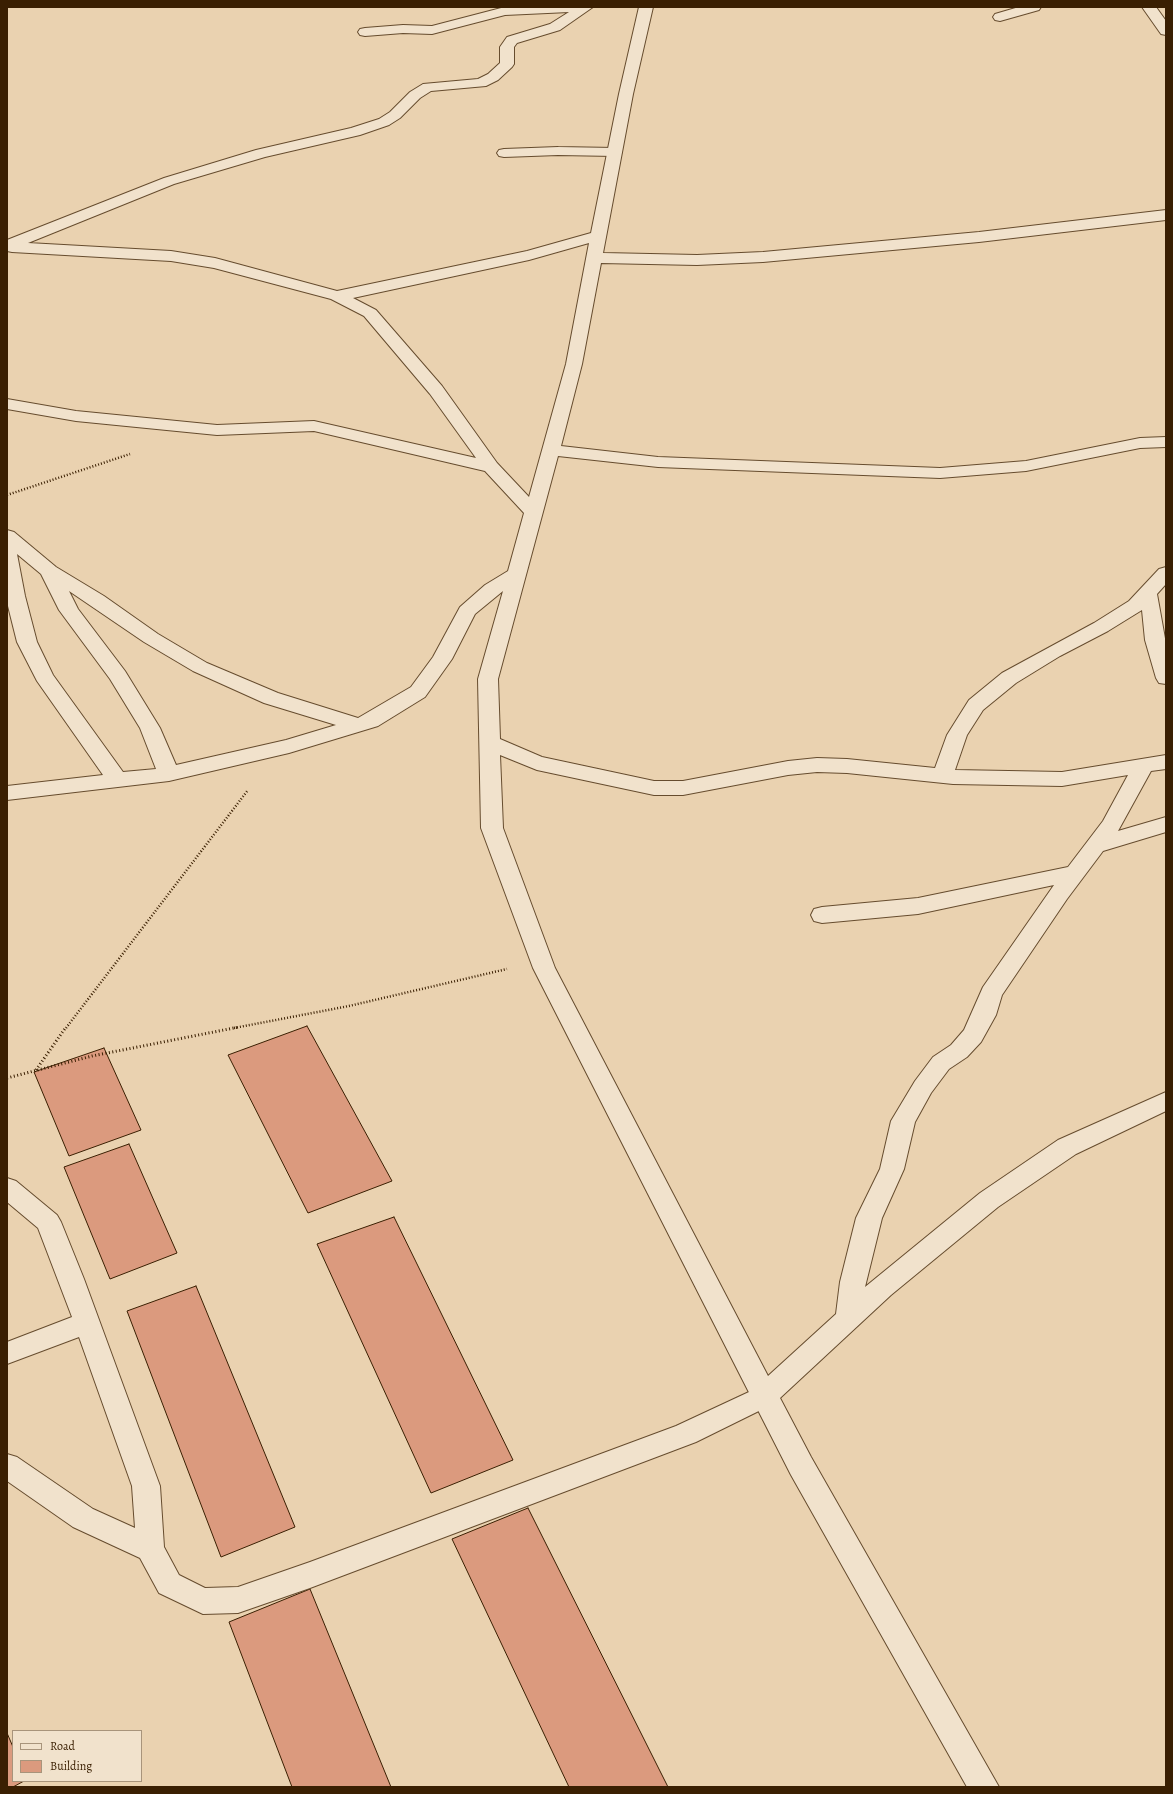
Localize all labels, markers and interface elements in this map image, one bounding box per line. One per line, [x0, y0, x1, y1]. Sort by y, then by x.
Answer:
legend [12, 1730, 142, 1782]
text: Road [50, 1738, 75, 1754]
text: Building [50, 1758, 92, 1774]

